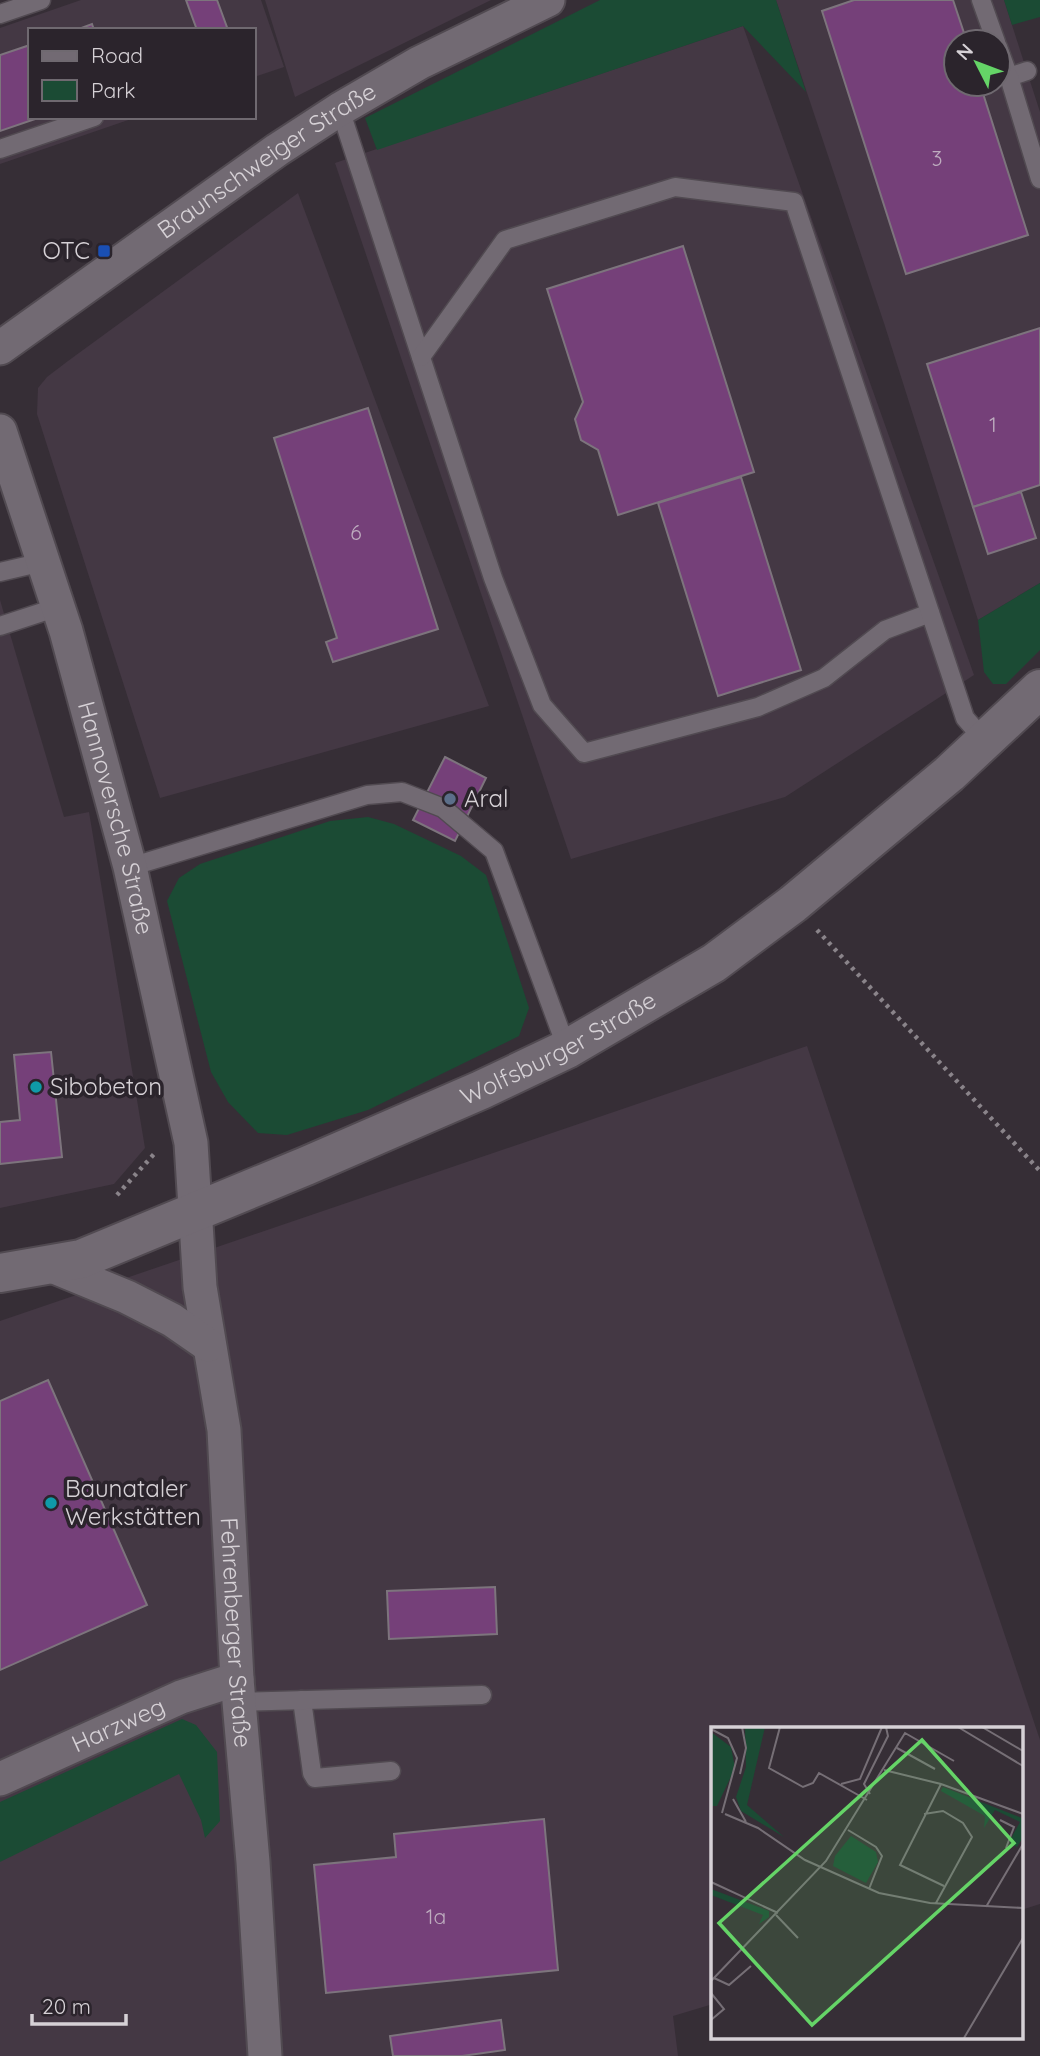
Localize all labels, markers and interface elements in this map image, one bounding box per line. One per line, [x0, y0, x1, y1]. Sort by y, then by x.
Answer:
legend [28, 28, 256, 119]
north arrow [942, 28, 1012, 98]
text: N [951, 38, 978, 65]
text: Road [91, 42, 143, 68]
street label: Braunschweiger Straße [151, 75, 381, 245]
text: Park [91, 77, 135, 103]
house number: 3 [931, 145, 943, 171]
place label: OTC [42, 235, 90, 265]
marker: OTC [96, 243, 112, 259]
house number: 1 [989, 411, 997, 437]
house number: 6 [350, 519, 362, 545]
street label: Hannoversche Straße [72, 698, 160, 937]
place label: Aral [464, 783, 509, 813]
marker: Aral [442, 791, 458, 807]
street label: Wolfsburger Straße [455, 984, 661, 1111]
place label: Sibobeton [50, 1071, 162, 1101]
marker: Sibobeton [28, 1079, 44, 1095]
place label: Baunataler Werkstätten [65, 1473, 201, 1531]
marker: Baunataler Werkstätten [43, 1495, 59, 1511]
street label: Fehrenberger Straße [215, 1517, 259, 1749]
street label: Harzweg [67, 1690, 169, 1759]
inset map [711, 1727, 1023, 2038]
house number: 1a [426, 1903, 446, 1929]
scale bar [32, 1982, 126, 2026]
text: 20 m [42, 1993, 91, 2019]

